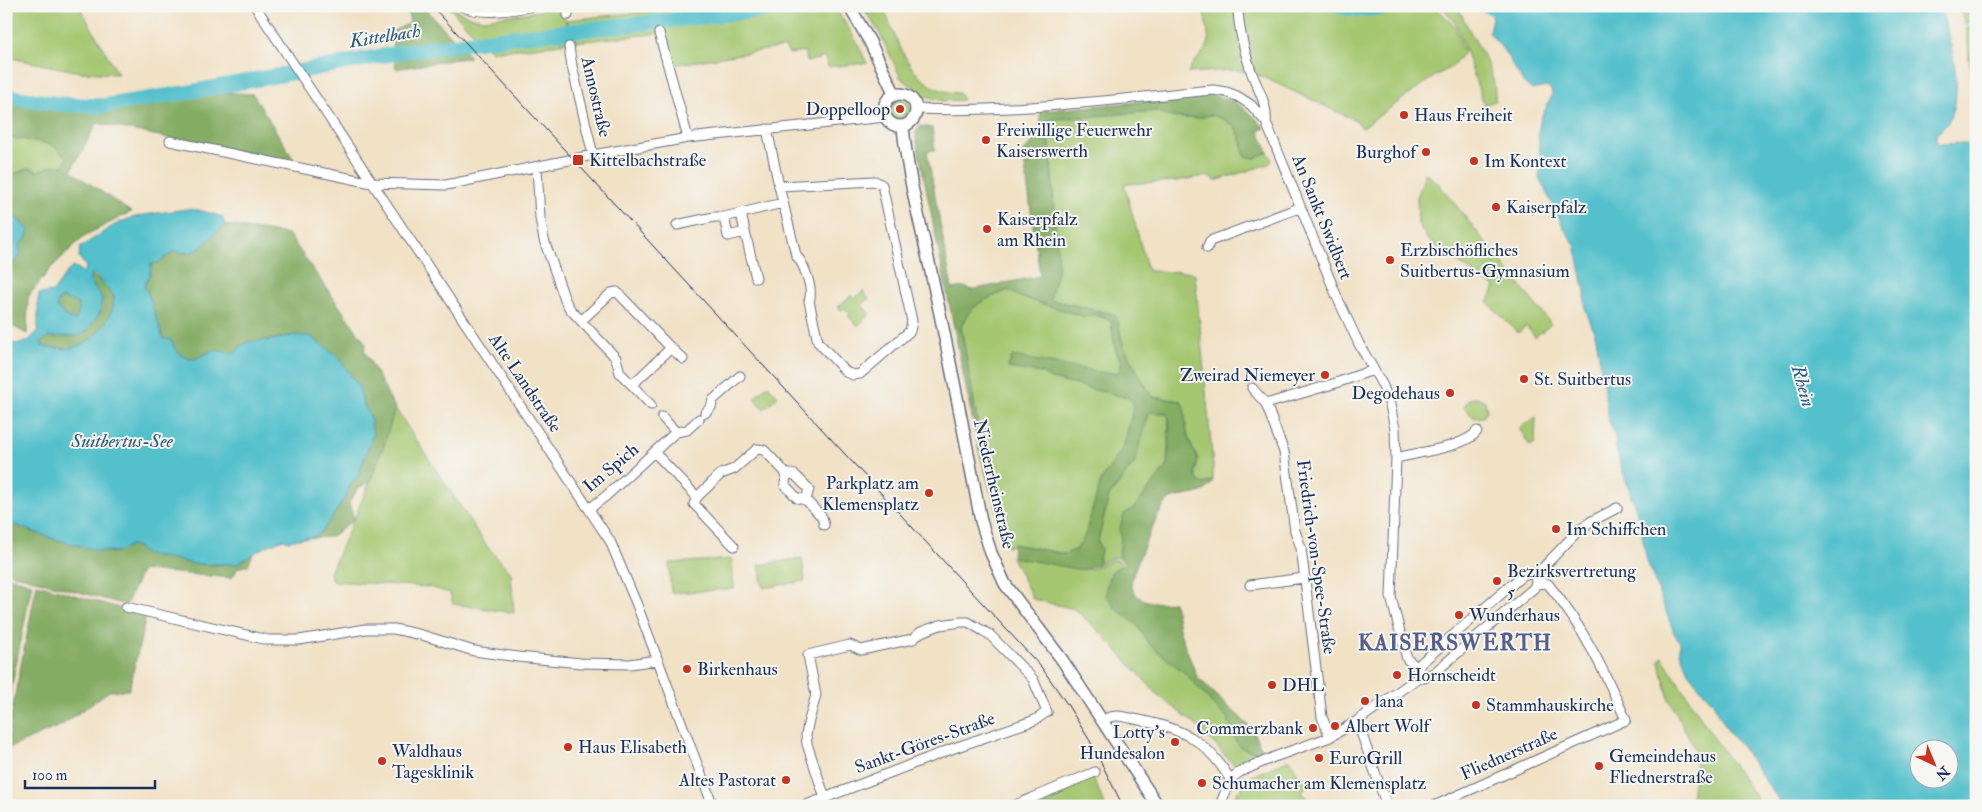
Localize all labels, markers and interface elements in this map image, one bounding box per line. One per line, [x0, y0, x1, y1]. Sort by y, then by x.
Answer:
water label: Kittelbach [347, 19, 422, 54]
street label: Annostraße [575, 54, 617, 140]
place label: Doppelloop [805, 98, 890, 121]
marker: Doppelloop [894, 103, 906, 115]
place label: Haus Freiheit [1414, 104, 1513, 127]
marker: Haus Freiheit [1398, 109, 1410, 121]
place label: Freiwillige Feuerwehr Kaiserswerth [996, 119, 1153, 163]
marker: Freiwillige Feuerwehr Kaiserswerth [980, 134, 992, 146]
place label: Burghof [1355, 141, 1419, 164]
marker: Burghof [1420, 146, 1432, 158]
place label: Kittelbachstraße [589, 149, 707, 172]
street label: An Sankt Swidbert [1286, 150, 1358, 283]
place label: Im Kontext [1484, 150, 1566, 173]
marker: Kittelbachstraße [571, 153, 585, 167]
marker: Im Kontext [1468, 155, 1480, 167]
place label: Kaiserpfalz [1506, 196, 1587, 219]
marker: Kaiserpfalz [1490, 201, 1502, 213]
place label: Kaiserpfalz am Rhein [997, 208, 1078, 252]
marker: Kaiserpfalz am Rhein [981, 223, 993, 235]
place label: Erzbischöfliches Suitbertus-Gymnasium [1400, 239, 1570, 283]
marker: Erzbischöfliches Suitbertus-Gymnasium [1384, 254, 1396, 266]
street label: Alte Landstraße [483, 328, 567, 437]
water label: Rhein [1785, 361, 1820, 410]
place label: Zweirad Niemeyer [1180, 364, 1315, 387]
place label: St. Suitbertus [1534, 368, 1631, 391]
marker: Zweirad Niemeyer [1319, 369, 1331, 381]
marker: St. Suitbertus [1518, 373, 1530, 385]
place label: Degodehaus [1352, 382, 1440, 405]
marker: Degodehaus [1444, 387, 1456, 399]
street label: Niederrheinstraße [968, 417, 1020, 552]
water label: Suitbertus-See [70, 429, 173, 453]
street label: Im Spich [579, 438, 644, 498]
street label: Friedrich-von-Spee-Straße [1291, 458, 1341, 656]
place label: Parkplatz am Klemensplatz [822, 472, 919, 516]
marker: Parkplatz am Klemensplatz [923, 487, 935, 499]
place label: Im Schiffchen [1566, 518, 1666, 541]
marker: Im Schiffchen [1550, 523, 1562, 535]
place label: Bezirksvertretung 5 [1507, 560, 1637, 604]
marker: Bezirksvertretung 5 [1491, 575, 1503, 587]
place label: Wunderhaus [1468, 604, 1560, 627]
marker: Wunderhaus [1453, 609, 1465, 621]
district label: KAISERSWERTH [1358, 629, 1552, 657]
place label: Birkenhaus [697, 658, 778, 681]
marker: Birkenhaus [681, 663, 693, 675]
place label: Hornscheidt [1407, 664, 1496, 687]
marker: Hornscheidt [1391, 669, 1403, 681]
place label: DHL [1282, 674, 1324, 697]
marker: DHL [1266, 679, 1278, 691]
place label: lana [1375, 690, 1404, 713]
place label: Stammhauskirche [1486, 694, 1614, 717]
marker: lana [1359, 695, 1371, 707]
marker: Stammhauskirche [1470, 699, 1482, 711]
street label: Sankt-Göres-Straße [852, 707, 999, 779]
place label: Albert Wolf [1344, 715, 1433, 738]
place label: Commerzbank [1196, 717, 1303, 740]
marker: Albert Wolf [1329, 720, 1341, 732]
place label: Lotty's Hundesalon [1079, 721, 1165, 765]
marker: Commerzbank [1307, 722, 1319, 734]
street label: Fliednerstraße [1457, 722, 1562, 786]
place label: Haus Elisabeth [578, 736, 688, 759]
marker: Lotty's Hundesalon [1169, 736, 1181, 748]
place label: Waldhaus Tagesklinik [391, 740, 474, 784]
north arrow [1910, 740, 1960, 790]
marker: Haus Elisabeth [562, 741, 574, 753]
place label: Gemeindehaus Fliednerstraße [1609, 745, 1716, 789]
place label: EuroGrill [1329, 747, 1403, 770]
marker: EuroGrill [1313, 752, 1325, 764]
marker: Waldhaus Tagesklinik [376, 755, 388, 767]
scale bar [25, 757, 155, 789]
marker: Gemeindehaus Fliednerstraße [1593, 760, 1605, 772]
text: N [1932, 762, 1954, 784]
text: 100 m [32, 766, 68, 785]
place label: Altes Pastorat [678, 769, 776, 792]
place label: Schumacher am Klemensplatz [1212, 772, 1426, 795]
marker: Altes Pastorat [780, 774, 792, 786]
marker: Schumacher am Klemensplatz [1196, 777, 1208, 789]

